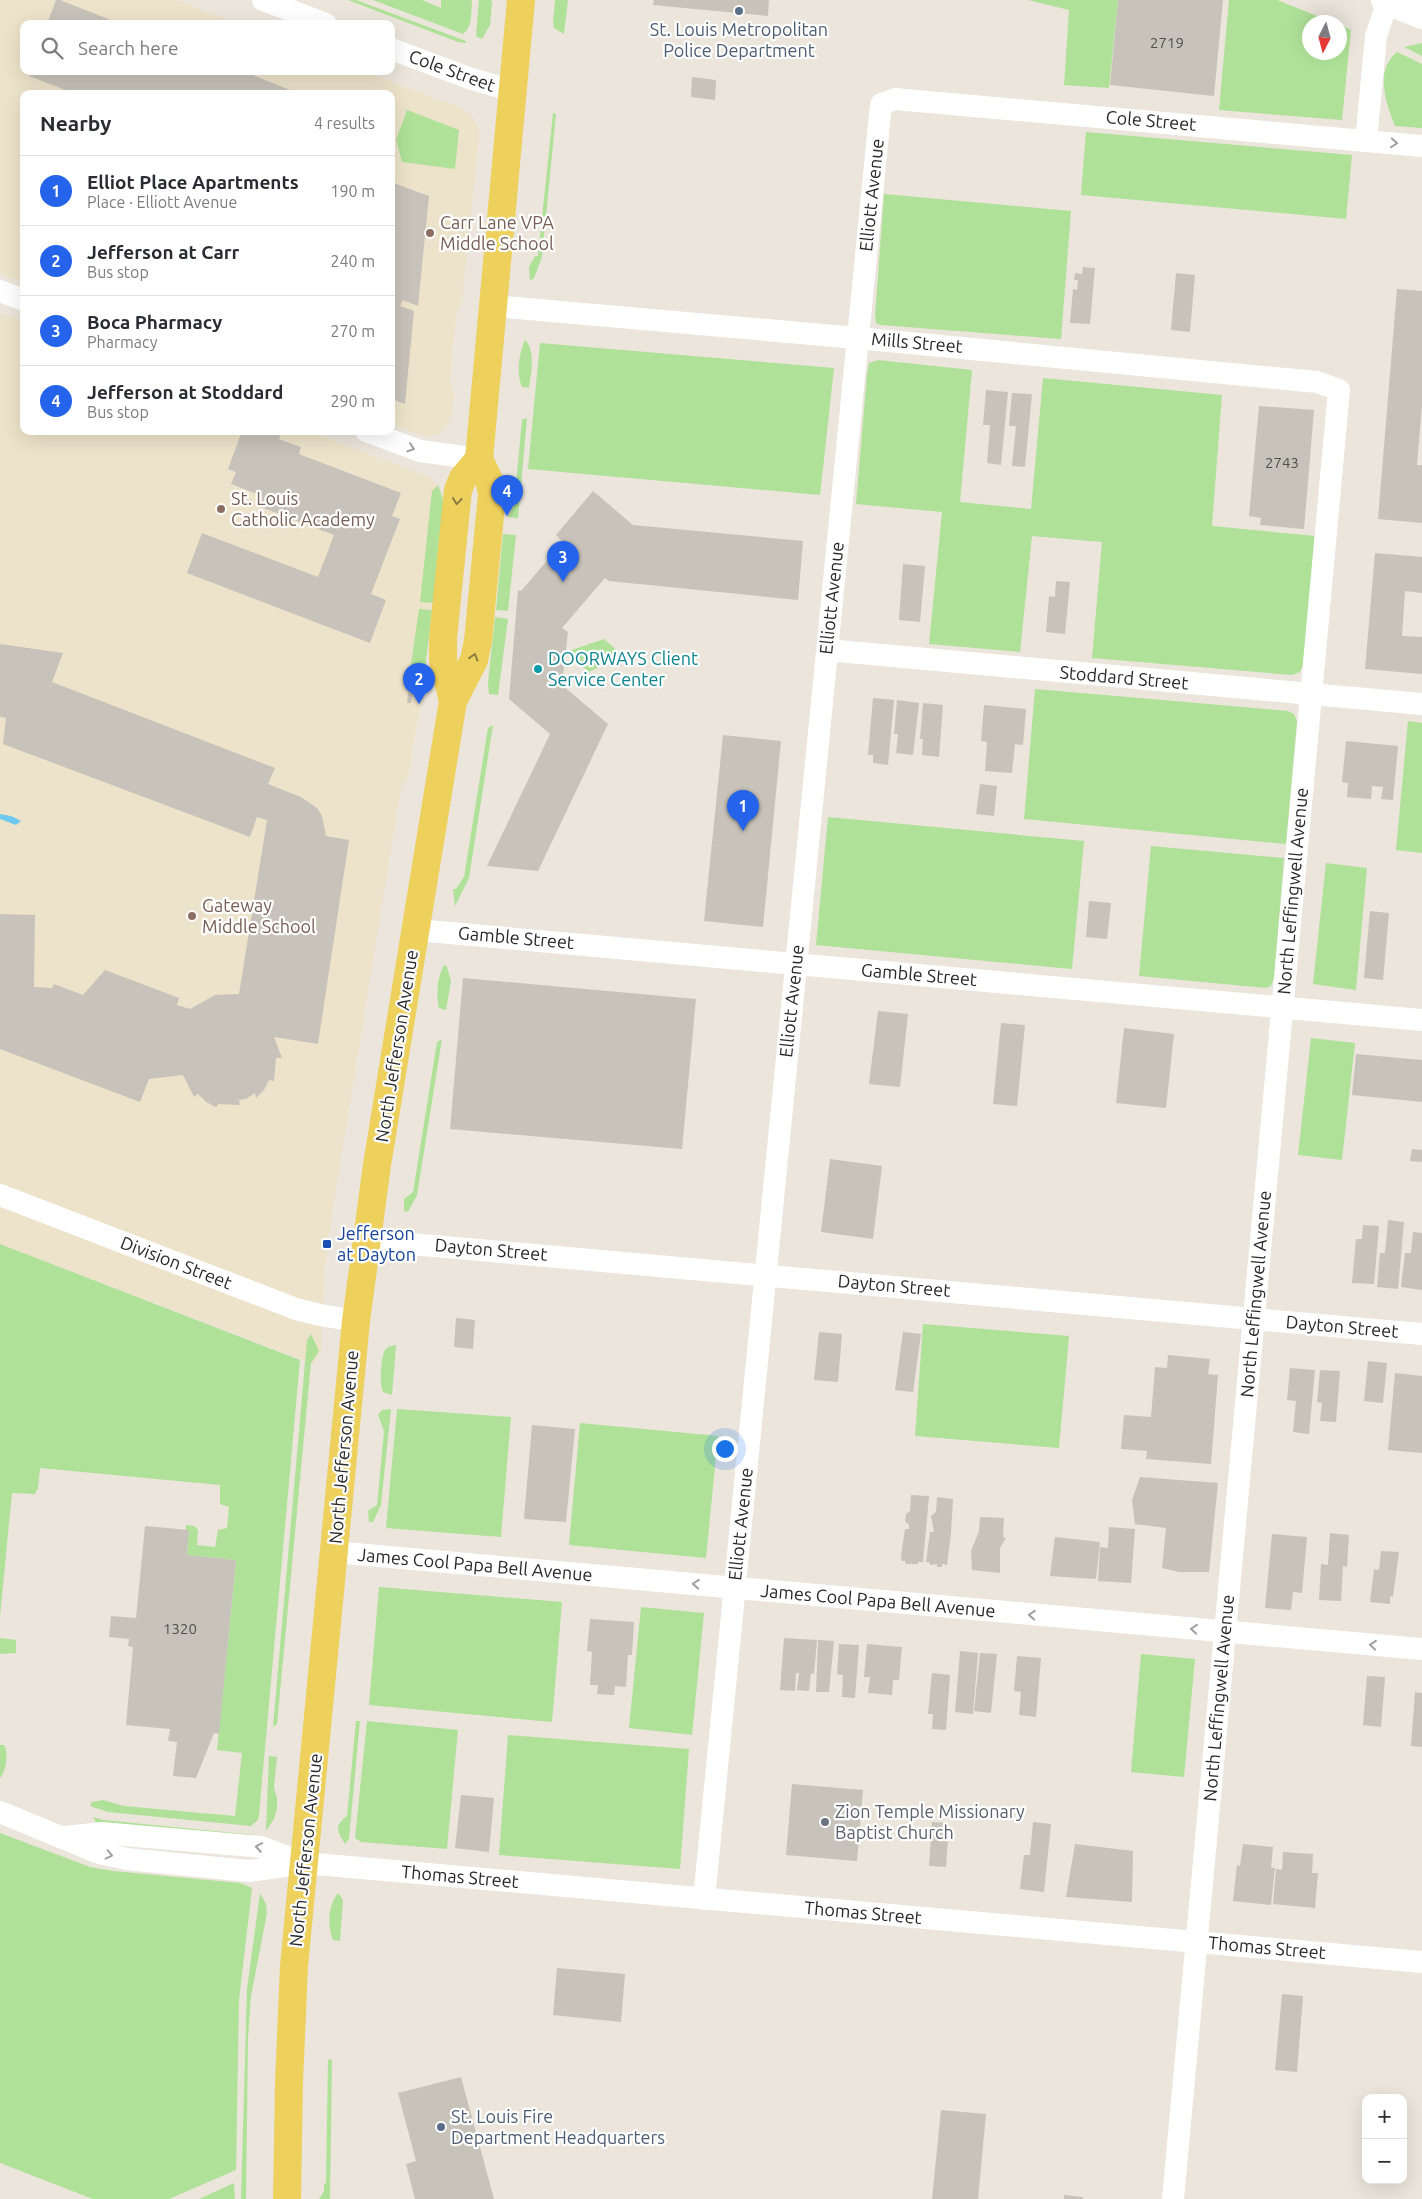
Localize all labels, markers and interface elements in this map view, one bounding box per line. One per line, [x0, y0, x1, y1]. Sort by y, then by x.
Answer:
marker: St. Louis Metropolitan Police Department [733, 5, 745, 17]
north arrow [1302, 15, 1347, 60]
place label: St. Louis Metropolitan Police Department [650, 19, 828, 60]
search box [20, 20, 395, 75]
icon: search [38, 34, 66, 62]
house number: 2719 [1150, 34, 1184, 51]
text: Search here [78, 37, 178, 59]
street label: Cole Street [406, 45, 498, 95]
street label: Cole Street [1105, 106, 1197, 134]
text: Nearby [40, 111, 111, 135]
text: 4 results [314, 114, 375, 132]
street label: Elliott Avenue [855, 137, 887, 252]
one-way arrow [1390, 138, 1398, 149]
text: Elliot Place Apartments [87, 171, 299, 193]
text: 1 [51, 182, 61, 200]
text: 190 m [330, 182, 375, 200]
text: Place · Elliott Avenue [87, 193, 237, 211]
place label: Carr Lane VPA Middle School [440, 212, 554, 253]
marker: Carr Lane VPA Middle School [424, 227, 436, 239]
text: Jefferson at Carr [87, 241, 239, 263]
text: 2 [51, 252, 61, 270]
text: 240 m [330, 252, 375, 270]
text: Bus stop [87, 263, 149, 281]
text: Boca Pharmacy [87, 311, 222, 333]
text: 3 [51, 322, 61, 340]
text: 270 m [330, 322, 375, 340]
street label: Mills Street [871, 328, 964, 356]
text: Pharmacy [87, 333, 157, 351]
text: Jefferson at Stoddard [87, 381, 283, 403]
text: 4 [51, 392, 61, 410]
text: 290 m [330, 392, 375, 410]
text: Bus stop [87, 403, 149, 421]
one-way arrow [407, 443, 415, 453]
house number: 2743 [1265, 454, 1299, 471]
pin: 4 [491, 475, 523, 516]
place label: St. Louis Catholic Academy [231, 488, 375, 529]
one-way arrow [452, 497, 463, 505]
marker: St. Louis Catholic Academy [215, 503, 227, 515]
street label: Elliott Avenue [815, 540, 847, 655]
pin: 3 [547, 541, 579, 582]
place label: DOORWAYS Client Service Center [548, 648, 698, 689]
one-way arrow [468, 654, 478, 662]
street label: Stoddard Street [1059, 661, 1189, 693]
pin: 2 [403, 663, 435, 704]
marker: DOORWAYS Client Service Center [532, 663, 544, 675]
street label: North Leffingwell Avenue [1273, 787, 1311, 995]
pin: 1 [727, 790, 759, 831]
place label: Gateway Middle School [202, 895, 316, 936]
marker: Gateway Middle School [186, 910, 198, 922]
street label: Gamble Street [457, 922, 575, 952]
street label: Elliott Avenue [775, 943, 807, 1058]
street label: North Jefferson Avenue [371, 948, 421, 1143]
street label: Gamble Street [860, 959, 978, 989]
street label: North Leffingwell Avenue [1236, 1190, 1274, 1398]
place label: Jefferson at Dayton [337, 1223, 416, 1264]
street label: Division Street [118, 1232, 235, 1292]
street label: Dayton Street [434, 1234, 548, 1264]
marker: Jefferson at Dayton [321, 1238, 333, 1250]
street label: Dayton Street [837, 1270, 951, 1300]
street label: Dayton Street [1285, 1311, 1399, 1341]
street label: North Jefferson Avenue [325, 1349, 361, 1545]
your location [712, 1436, 738, 1462]
street label: Elliott Avenue [724, 1466, 756, 1581]
street label: James Cool Papa Bell Avenue [357, 1544, 593, 1584]
one-way arrow [692, 1579, 700, 1590]
street label: James Cool Papa Bell Avenue [760, 1580, 996, 1620]
street label: North Leffingwell Avenue [1199, 1594, 1237, 1802]
one-way arrow [1028, 1609, 1036, 1620]
house number: 1320 [163, 1620, 197, 1637]
one-way arrow [1190, 1624, 1198, 1635]
one-way arrow [1369, 1640, 1377, 1651]
street label: North Jefferson Avenue [285, 1752, 325, 1948]
place label: Zion Temple Missionary Baptist Church [835, 1801, 1025, 1842]
marker: Zion Temple Missionary Baptist Church [819, 1816, 831, 1828]
one-way arrow [255, 1843, 263, 1853]
one-way arrow [104, 1849, 113, 1860]
street label: Thomas Street [401, 1861, 520, 1891]
street label: Thomas Street [804, 1897, 923, 1927]
street label: Thomas Street [1208, 1932, 1327, 1962]
map controls [1362, 2094, 1407, 2184]
button: + [1362, 2094, 1407, 2139]
place label: St. Louis Fire Department Headquarters [451, 2106, 665, 2147]
marker: St. Louis Fire Department Headquarters [435, 2121, 447, 2133]
button: − [1362, 2139, 1407, 2184]

